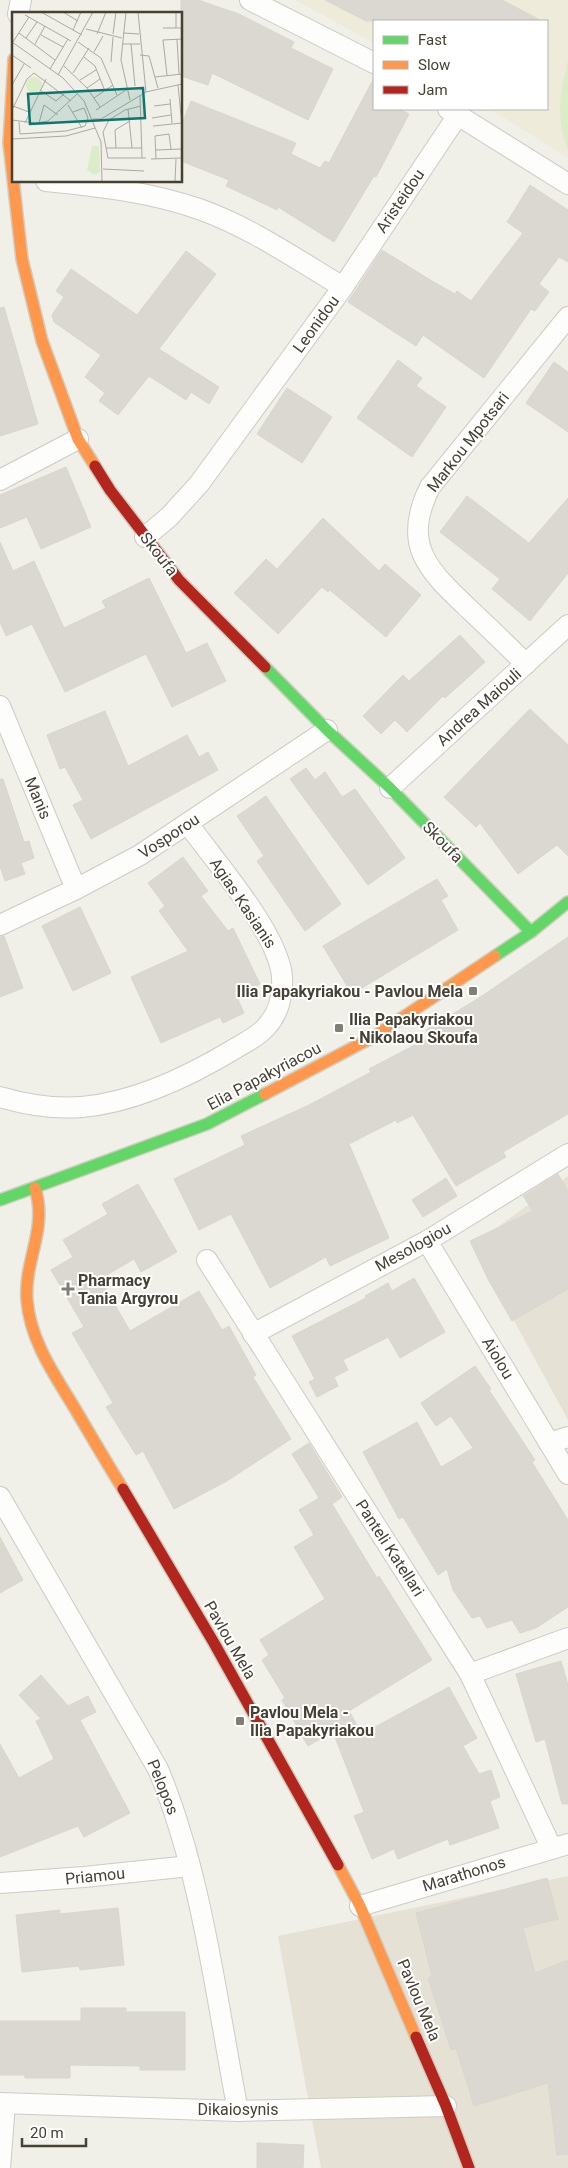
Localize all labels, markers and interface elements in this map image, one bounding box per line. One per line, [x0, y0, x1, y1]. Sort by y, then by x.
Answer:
inset map [12, 12, 182, 182]
legend [373, 20, 548, 110]
text: Fast [418, 31, 447, 49]
text: Slow [418, 56, 450, 74]
text: Jam [418, 81, 448, 99]
street label: Aristeidou [372, 166, 428, 236]
street label: Leonidou [289, 292, 343, 356]
street label: Markou Mpotsari [423, 388, 513, 496]
street label: Skoufa [136, 529, 182, 579]
street label: Andrea Maiouli [433, 664, 525, 750]
street label: Manis [21, 774, 55, 822]
street label: Vosporou [135, 809, 203, 863]
street label: Skoufa [419, 817, 467, 867]
street label: Agias Kasianis [206, 854, 280, 952]
place label: Ilia Papakyriakou - Pavlou Mela [236, 982, 463, 1001]
marker: Ilia Papakyriakou - Pavlou Mela [467, 985, 479, 997]
place label: Ilia Papakyriakou - Nikolaou Skoufa [349, 1010, 478, 1047]
marker: Ilia Papakyriakou - Nikolaou Skoufa [333, 1022, 345, 1034]
street label: Elia Papakyriacou [204, 1038, 324, 1114]
street label: Mesologiou [372, 1218, 454, 1276]
place label: Pharmacy Tania Argyrou [78, 1271, 178, 1308]
marker: Pharmacy Tania Argyrou [62, 1283, 74, 1295]
street label: Aiolou [478, 1334, 518, 1382]
street label: Panteli Katellari [352, 1496, 428, 1600]
street label: Pavlou Mela [200, 1597, 260, 1683]
place label: Pavlou Mela - Ilia Papakyriakou [250, 1703, 374, 1740]
marker: Pavlou Mela - Ilia Papakyriakou [234, 1715, 246, 1727]
street label: Pelopos [143, 1757, 183, 1817]
street label: Marathonos [420, 1852, 508, 1896]
street label: Priamou [64, 1863, 126, 1889]
street label: Pavlou Mela [393, 1956, 445, 2044]
street label: Dikaiosynis [197, 2100, 279, 2119]
scale bar [22, 2116, 86, 2148]
text: 20 m [30, 2124, 64, 2142]

